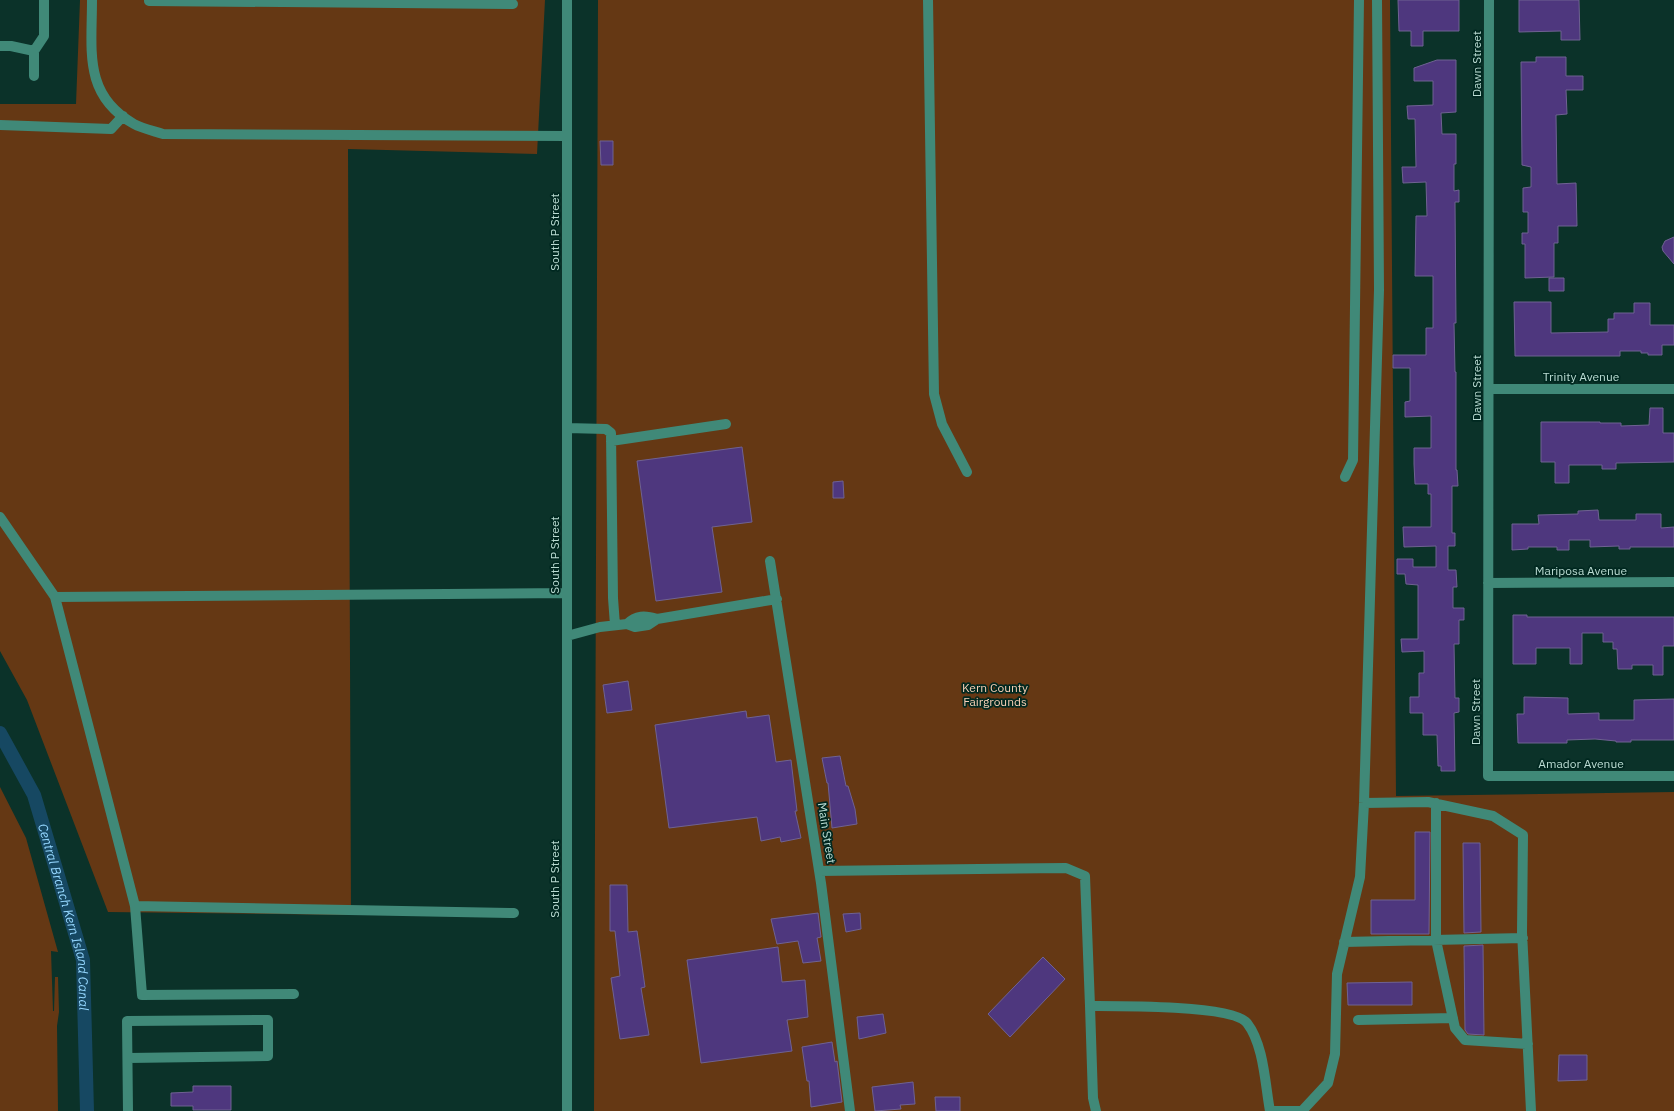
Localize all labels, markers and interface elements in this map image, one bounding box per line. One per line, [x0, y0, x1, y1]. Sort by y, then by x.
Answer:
street label: Dawn Street [1469, 31, 1484, 97]
street label: South P Street [547, 193, 562, 271]
street label: Dawn Street [1469, 355, 1484, 421]
street label: Trinity Avenue [1543, 369, 1620, 384]
street label: South P Street [547, 516, 562, 594]
street label: Mariposa Avenue [1535, 563, 1628, 578]
street label: Dawn Street [1468, 679, 1483, 745]
park label: Kern County Fairgrounds [962, 680, 1028, 709]
street label: Amador Avenue [1538, 756, 1624, 771]
street label: Main Street [815, 801, 839, 865]
water label: Central Branch Kern Island Canal [34, 821, 93, 1011]
street label: South P Street [547, 840, 562, 918]

